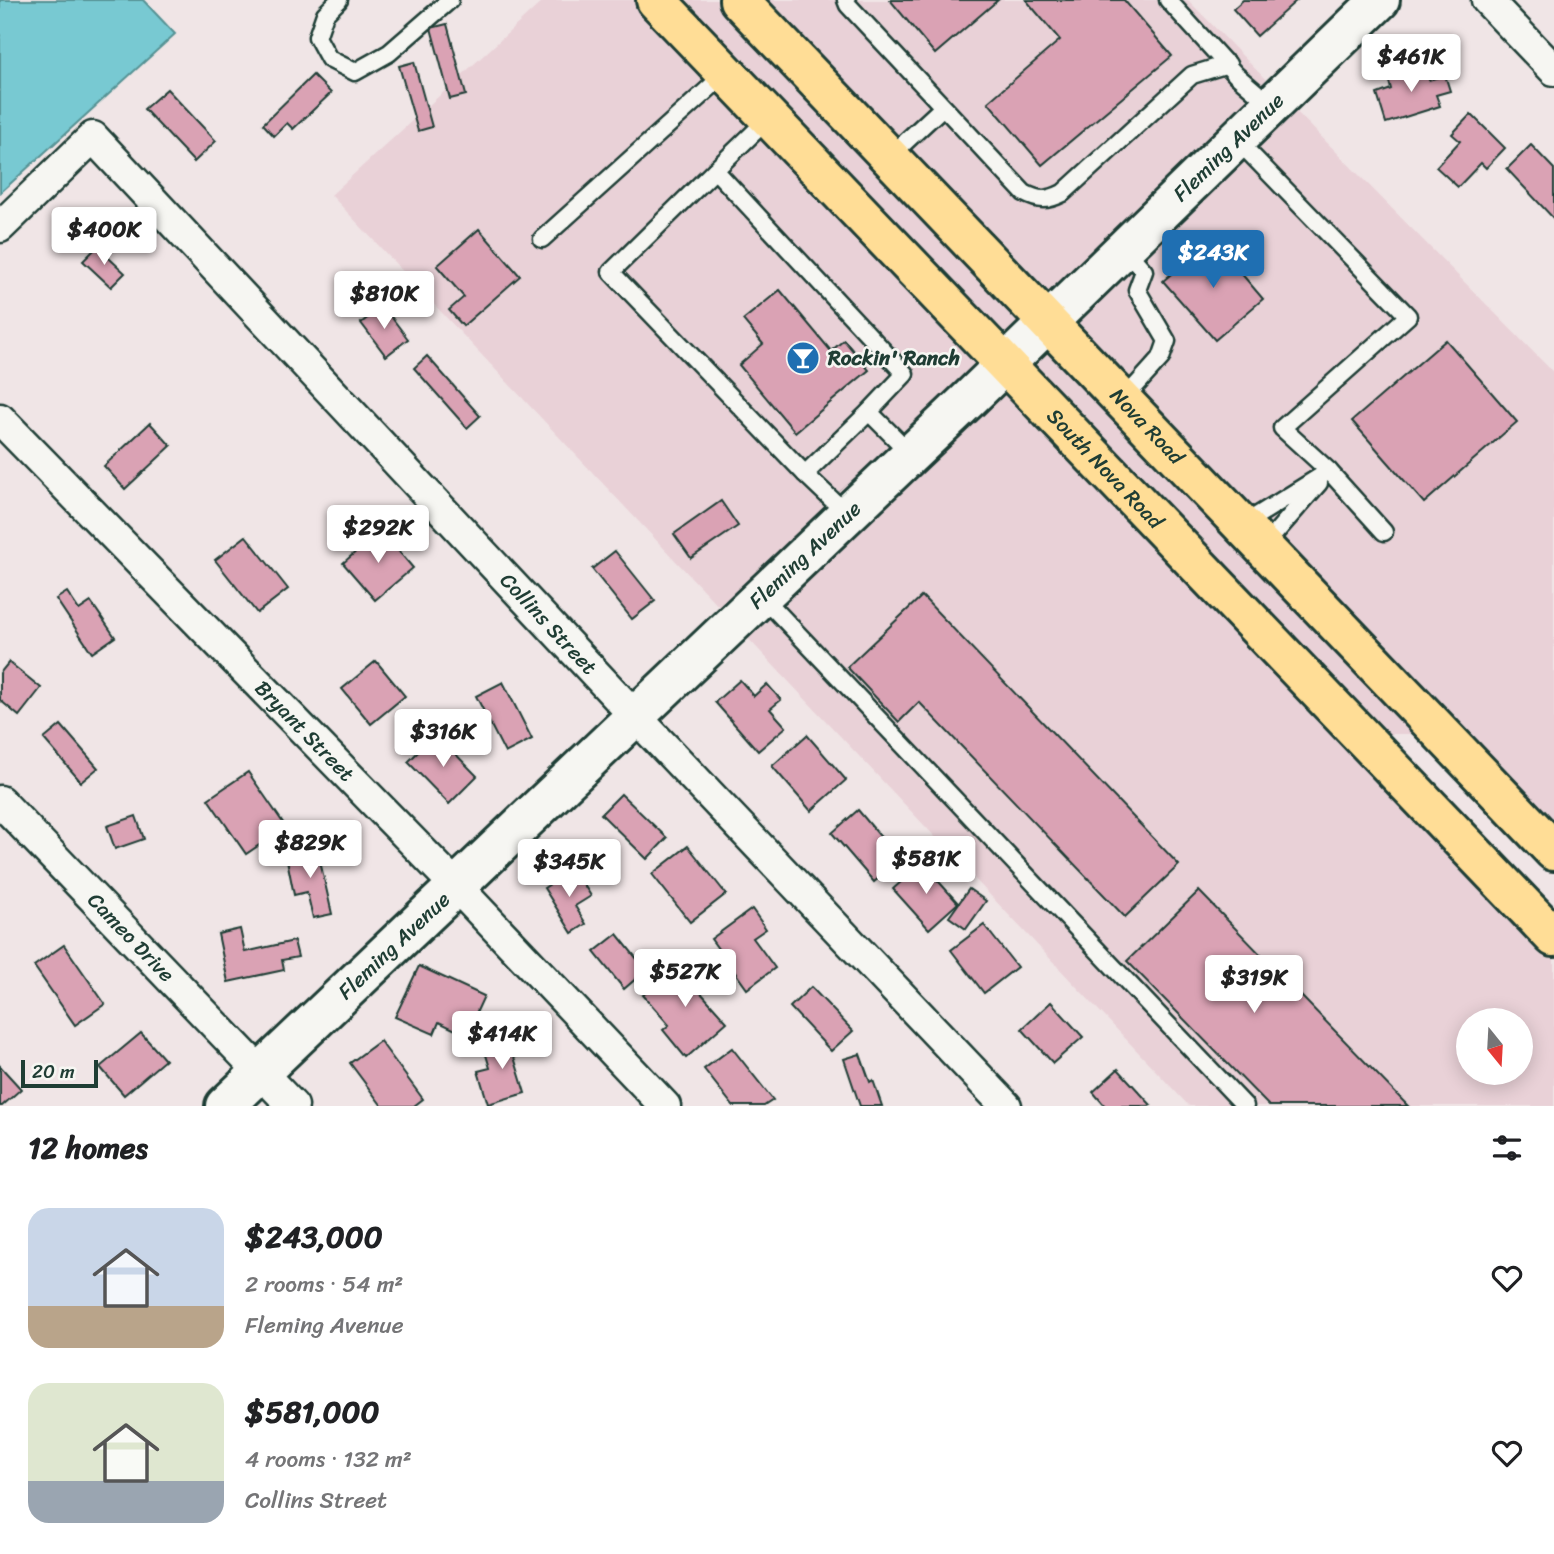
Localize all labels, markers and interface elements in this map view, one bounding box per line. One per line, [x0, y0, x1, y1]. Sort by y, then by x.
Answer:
pin: $461K [1362, 34, 1460, 94]
text: $461K [1378, 36, 1444, 77]
street label: Fleming Avenue [1163, 83, 1294, 211]
pin: $400K [55, 208, 153, 267]
text: $400K [68, 209, 140, 250]
pin: $243K [1164, 230, 1262, 290]
text: $243K [1178, 232, 1248, 273]
pin: $810K [335, 272, 433, 331]
text: $810K [350, 273, 418, 314]
bar icon: Rockin' Ranch [784, 339, 822, 377]
place label: Rockin' Ranch [827, 339, 960, 377]
street label: Nova Road [1100, 378, 1195, 475]
street label: South Nova Road [1037, 399, 1174, 540]
street label: Fleming Avenue [739, 491, 871, 619]
pin: $292K [329, 505, 427, 565]
text: $292K [343, 507, 413, 548]
street label: Collins Street [490, 563, 607, 684]
street label: Bryant Street [245, 671, 364, 791]
pin: $316K [394, 710, 492, 769]
text: $316K [410, 711, 476, 752]
pin: $829K [261, 820, 359, 880]
text: $829K [275, 822, 345, 863]
pin: $581K [877, 836, 975, 896]
text: $581K [892, 838, 960, 879]
pin: $345K [520, 839, 618, 899]
text: $345K [534, 841, 604, 882]
street label: Fleming Avenue [328, 882, 460, 1009]
street label: Cameo Drive [78, 883, 184, 992]
pin: $527K [636, 950, 734, 1009]
text: $527K [650, 951, 720, 992]
pin: $319K [1205, 956, 1303, 1015]
text: $319K [1221, 957, 1287, 998]
north arrow [1456, 1008, 1533, 1085]
map controls [1456, 1008, 1533, 1085]
pin: $414K [453, 1012, 551, 1071]
text: $414K [468, 1013, 536, 1054]
text: 20 m [32, 1055, 75, 1088]
scale bar [21, 1057, 98, 1089]
text: 12 homes [28, 1121, 148, 1175]
icon: filters [1488, 1129, 1526, 1167]
text: $243,000 [245, 1210, 383, 1264]
icon: home [84, 1236, 168, 1320]
icon: heart [1488, 1259, 1526, 1297]
text: 2 rooms · 54 m² [245, 1264, 403, 1305]
text: Fleming Avenue [245, 1305, 404, 1346]
text: $581,000 [245, 1385, 379, 1439]
icon: home [84, 1411, 168, 1495]
icon: heart [1488, 1434, 1526, 1472]
text: 4 rooms · 132 m² [245, 1439, 412, 1480]
text: Collins Street [245, 1480, 387, 1521]

